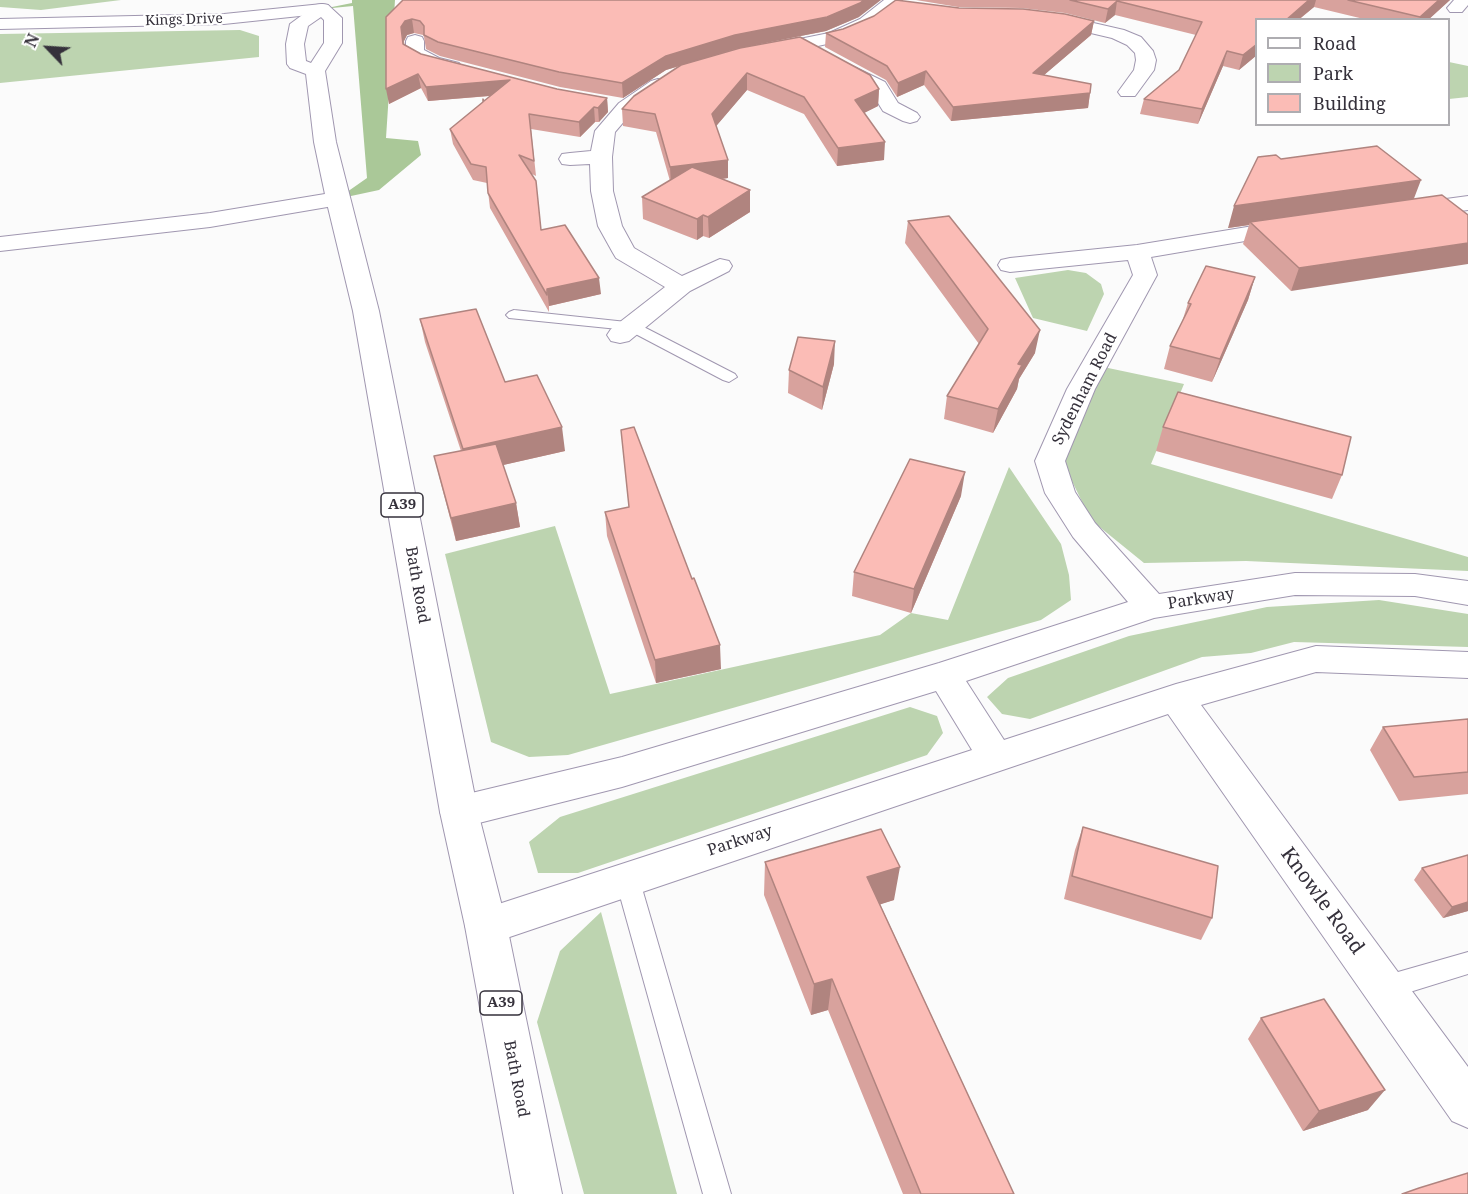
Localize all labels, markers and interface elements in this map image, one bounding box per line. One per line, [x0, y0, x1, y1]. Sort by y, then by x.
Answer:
street label: Kings Drive [145, 10, 223, 30]
north arrow [18, 18, 78, 78]
legend [1255, 18, 1450, 126]
text: N [19, 30, 44, 51]
text: Road [1313, 31, 1356, 55]
text: Park [1313, 61, 1353, 85]
text: Building [1313, 91, 1386, 115]
street label: Sydenham Road [1048, 330, 1122, 448]
road number: A39 [381, 493, 423, 517]
street label: Bath Road [401, 545, 433, 625]
street label: Parkway [1166, 584, 1236, 614]
street label: Parkway [705, 822, 775, 860]
street label: Knowle Road [1275, 843, 1369, 959]
road number: A39 [480, 991, 522, 1015]
street label: Bath Road [499, 1039, 533, 1119]

